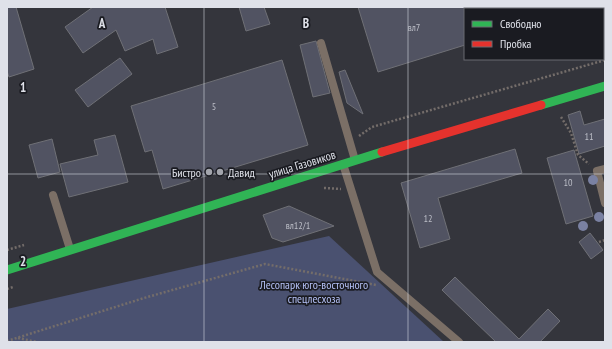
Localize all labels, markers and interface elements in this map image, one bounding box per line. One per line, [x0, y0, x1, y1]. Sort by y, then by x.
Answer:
legend [464, 8, 604, 60]
text: A [98, 15, 106, 32]
text: B [303, 15, 309, 32]
text: Свободно [500, 16, 542, 31]
house number: вл7 [408, 21, 420, 34]
text: Пробка [500, 36, 532, 51]
text: 1 [20, 79, 26, 96]
house number: 5 [212, 100, 216, 113]
house number: 11 [585, 130, 594, 143]
street label: улица Газовиков [267, 147, 337, 181]
place label: Бистро [172, 165, 201, 180]
place label: Давид [228, 165, 255, 180]
marker: Бистро [204, 167, 214, 177]
marker: Давид [215, 167, 225, 177]
house number: 10 [564, 176, 573, 189]
house number: 12 [424, 212, 433, 225]
house number: вл12/1 [286, 219, 310, 232]
text: 2 [20, 253, 26, 270]
park label: Лесопарк юго-восточного спецлесхоза [259, 277, 368, 306]

